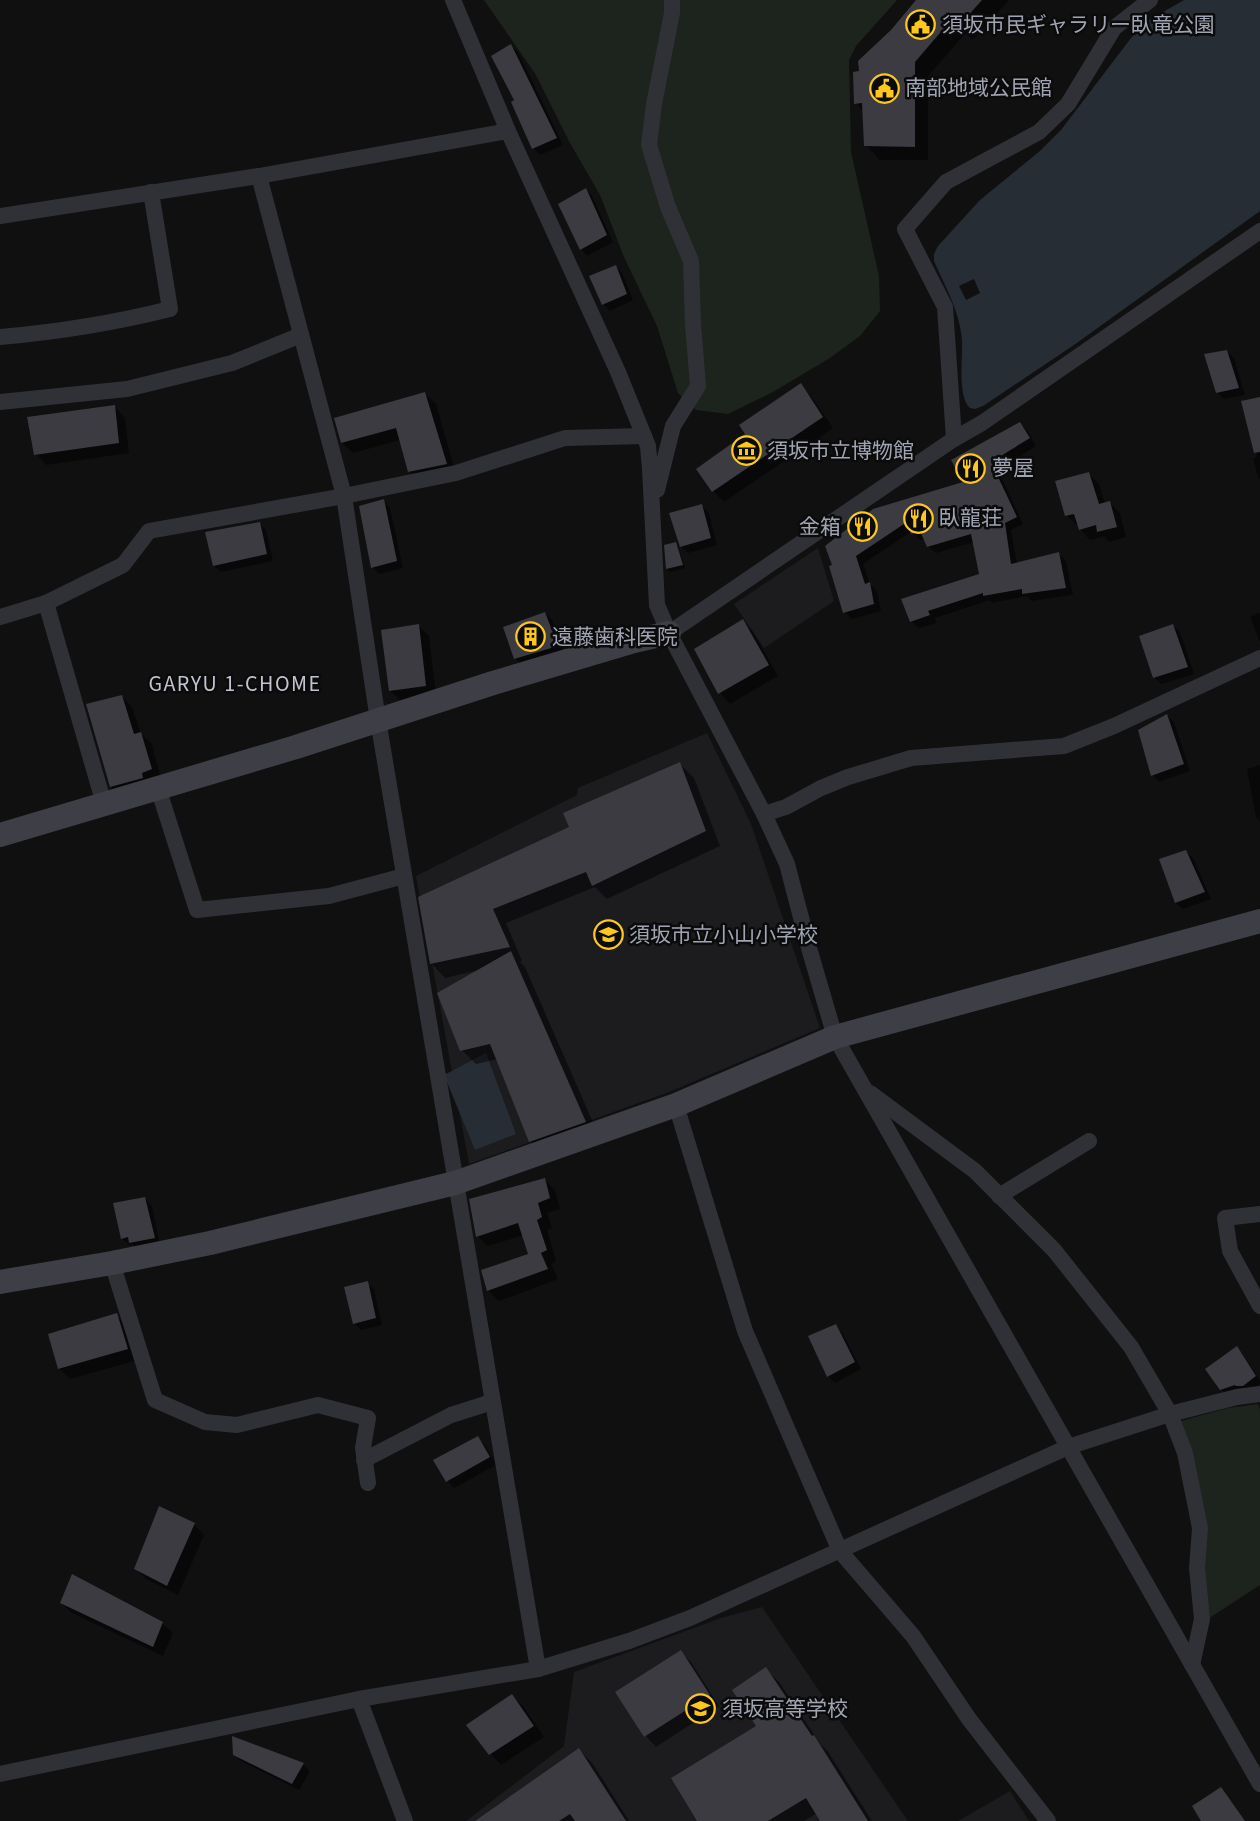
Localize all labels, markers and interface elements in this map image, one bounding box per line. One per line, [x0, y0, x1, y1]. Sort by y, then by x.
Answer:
public building icon: 須坂市民ギャラリー臥竜公園 [905, 9, 937, 41]
place label: 須坂市民ギャラリー臥竜公園 [942, 10, 1215, 40]
public building icon: 南部地域公民館 [868, 72, 900, 104]
place label: 南部地域公民館 [905, 73, 1052, 103]
museum icon: 須坂市立博物館 [730, 435, 762, 467]
place label: 須坂市立博物館 [767, 436, 914, 466]
restaurant icon: 夢屋 [955, 452, 987, 484]
place label: 夢屋 [992, 453, 1034, 483]
restaurant icon: 臥龍荘 [902, 502, 934, 534]
place label: 臥龍荘 [939, 503, 1002, 533]
restaurant icon: 金箱 [846, 511, 878, 543]
place label: 金箱 [799, 512, 841, 542]
building icon: 遠藤歯科医院 [515, 621, 547, 653]
place label: 遠藤歯科医院 [552, 622, 678, 652]
district label: GARYU 1-CHOME [148, 668, 322, 700]
school or university icon: 須坂市立小山小学校 [592, 919, 624, 951]
place label: 須坂市立小山小学校 [629, 920, 818, 950]
school or university icon: 須坂高等学校 [685, 1693, 717, 1725]
place label: 須坂高等学校 [722, 1694, 848, 1724]

